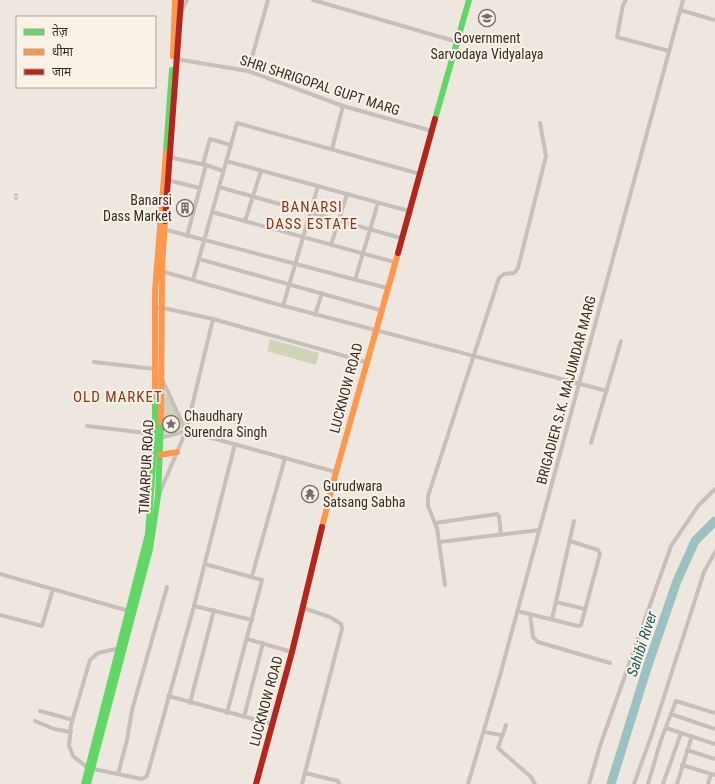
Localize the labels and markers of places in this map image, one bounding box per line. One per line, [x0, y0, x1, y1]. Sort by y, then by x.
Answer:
school or university icon: Government Sarvodaya Vidyalaya [477, 8, 497, 28]
place label: Government Sarvodaya Vidyalaya [430, 30, 544, 62]
place label: Banarsi Dass Market [103, 192, 172, 224]
building icon: Banarsi Dass Market [175, 198, 195, 218]
place label: Chaudhary Surendra Singh [184, 408, 267, 440]
place icon: Chaudhary Surendra Singh [161, 414, 181, 434]
place label: Gurudwara Satsang Sabha [323, 478, 405, 510]
temple icon: Gurudwara Satsang Sabha [300, 484, 320, 504]

